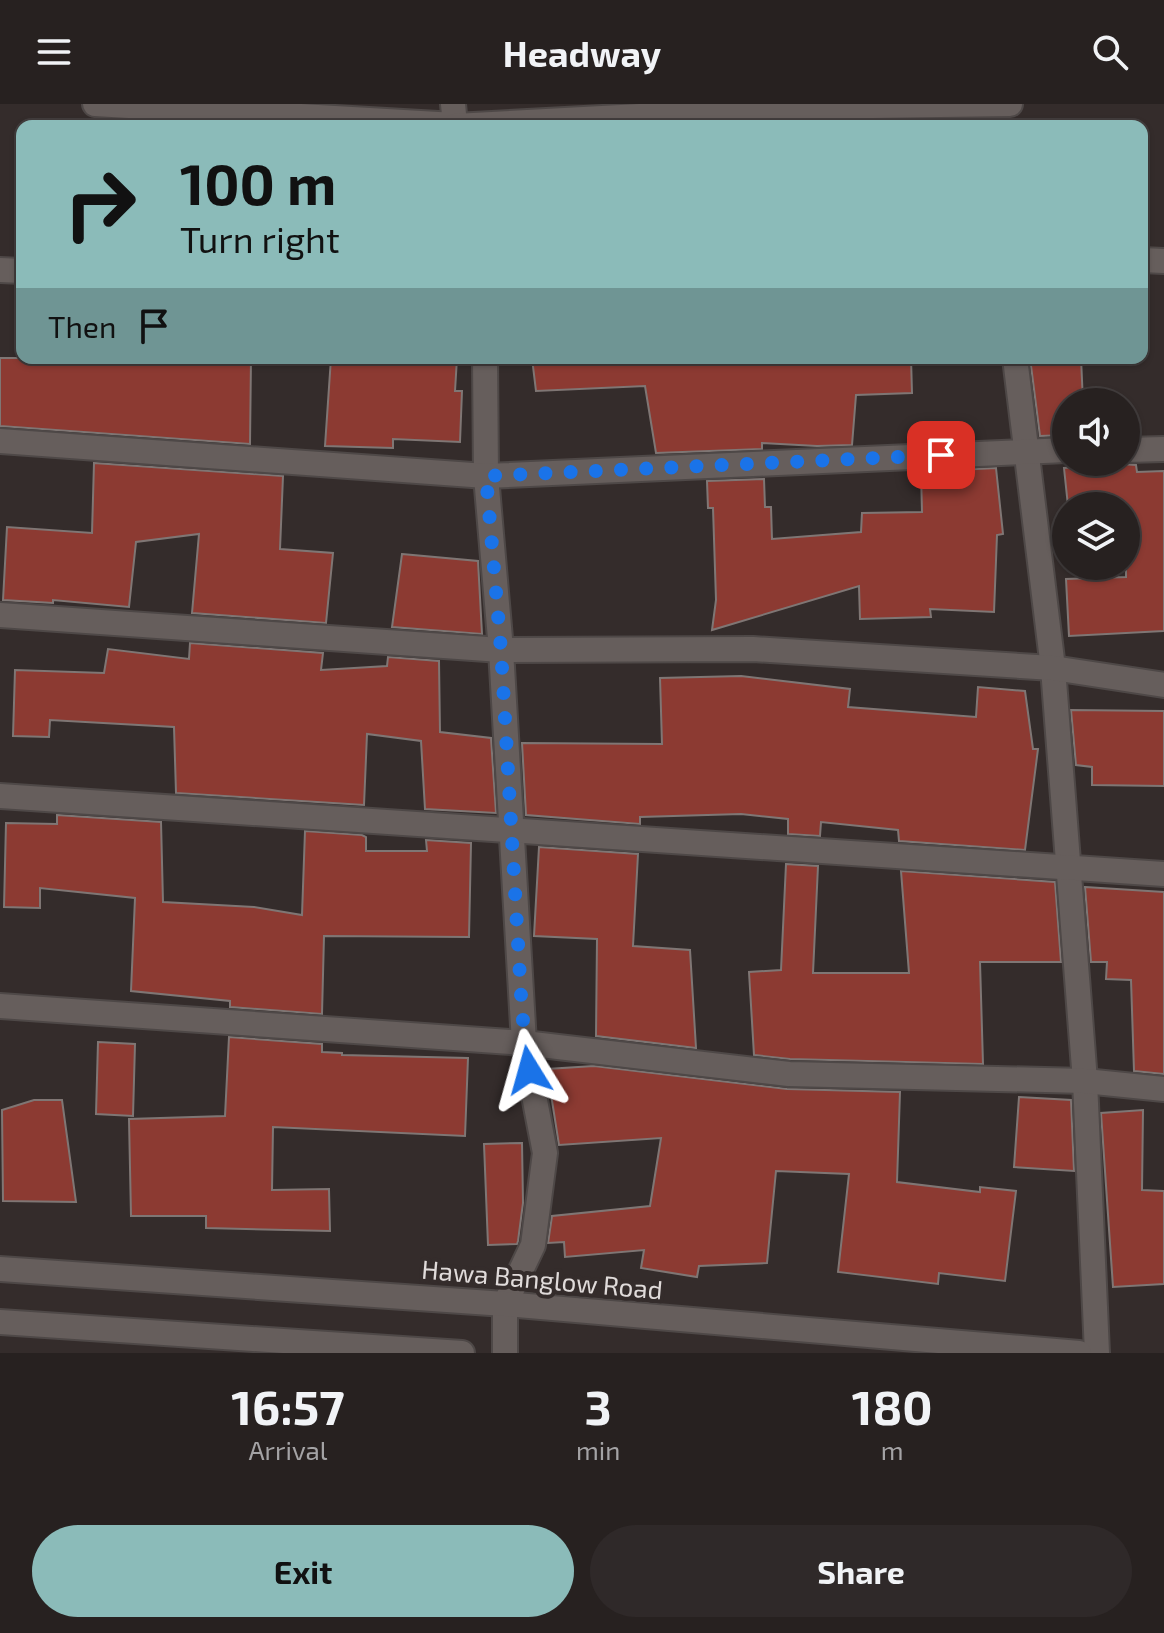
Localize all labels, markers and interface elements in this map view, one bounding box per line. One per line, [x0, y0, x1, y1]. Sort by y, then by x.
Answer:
icon: menu [32, 30, 76, 74]
icon: search [1088, 30, 1132, 74]
text: Headway [503, 31, 661, 74]
text: 100 m [180, 149, 336, 216]
icon: right [48, 152, 152, 256]
text: Turn right [180, 217, 340, 260]
icon: arrive [132, 304, 176, 348]
text: Then [48, 308, 116, 344]
map controls [1052, 388, 1140, 580]
button: sound [1052, 388, 1140, 476]
pin [907, 421, 975, 489]
icon: arrive [919, 433, 963, 477]
button: layers [1052, 492, 1140, 580]
position arrow [487, 1028, 571, 1112]
street label: Hawa Banglow Road [420, 1253, 664, 1304]
text: 16:57 [231, 1377, 345, 1435]
text: 3 [585, 1377, 612, 1435]
text: 180 [852, 1377, 933, 1435]
text: Arrival [248, 1434, 328, 1465]
text: min [576, 1434, 620, 1465]
text: m [881, 1434, 904, 1465]
button: Exit [32, 1525, 574, 1617]
button: Share [590, 1525, 1132, 1617]

